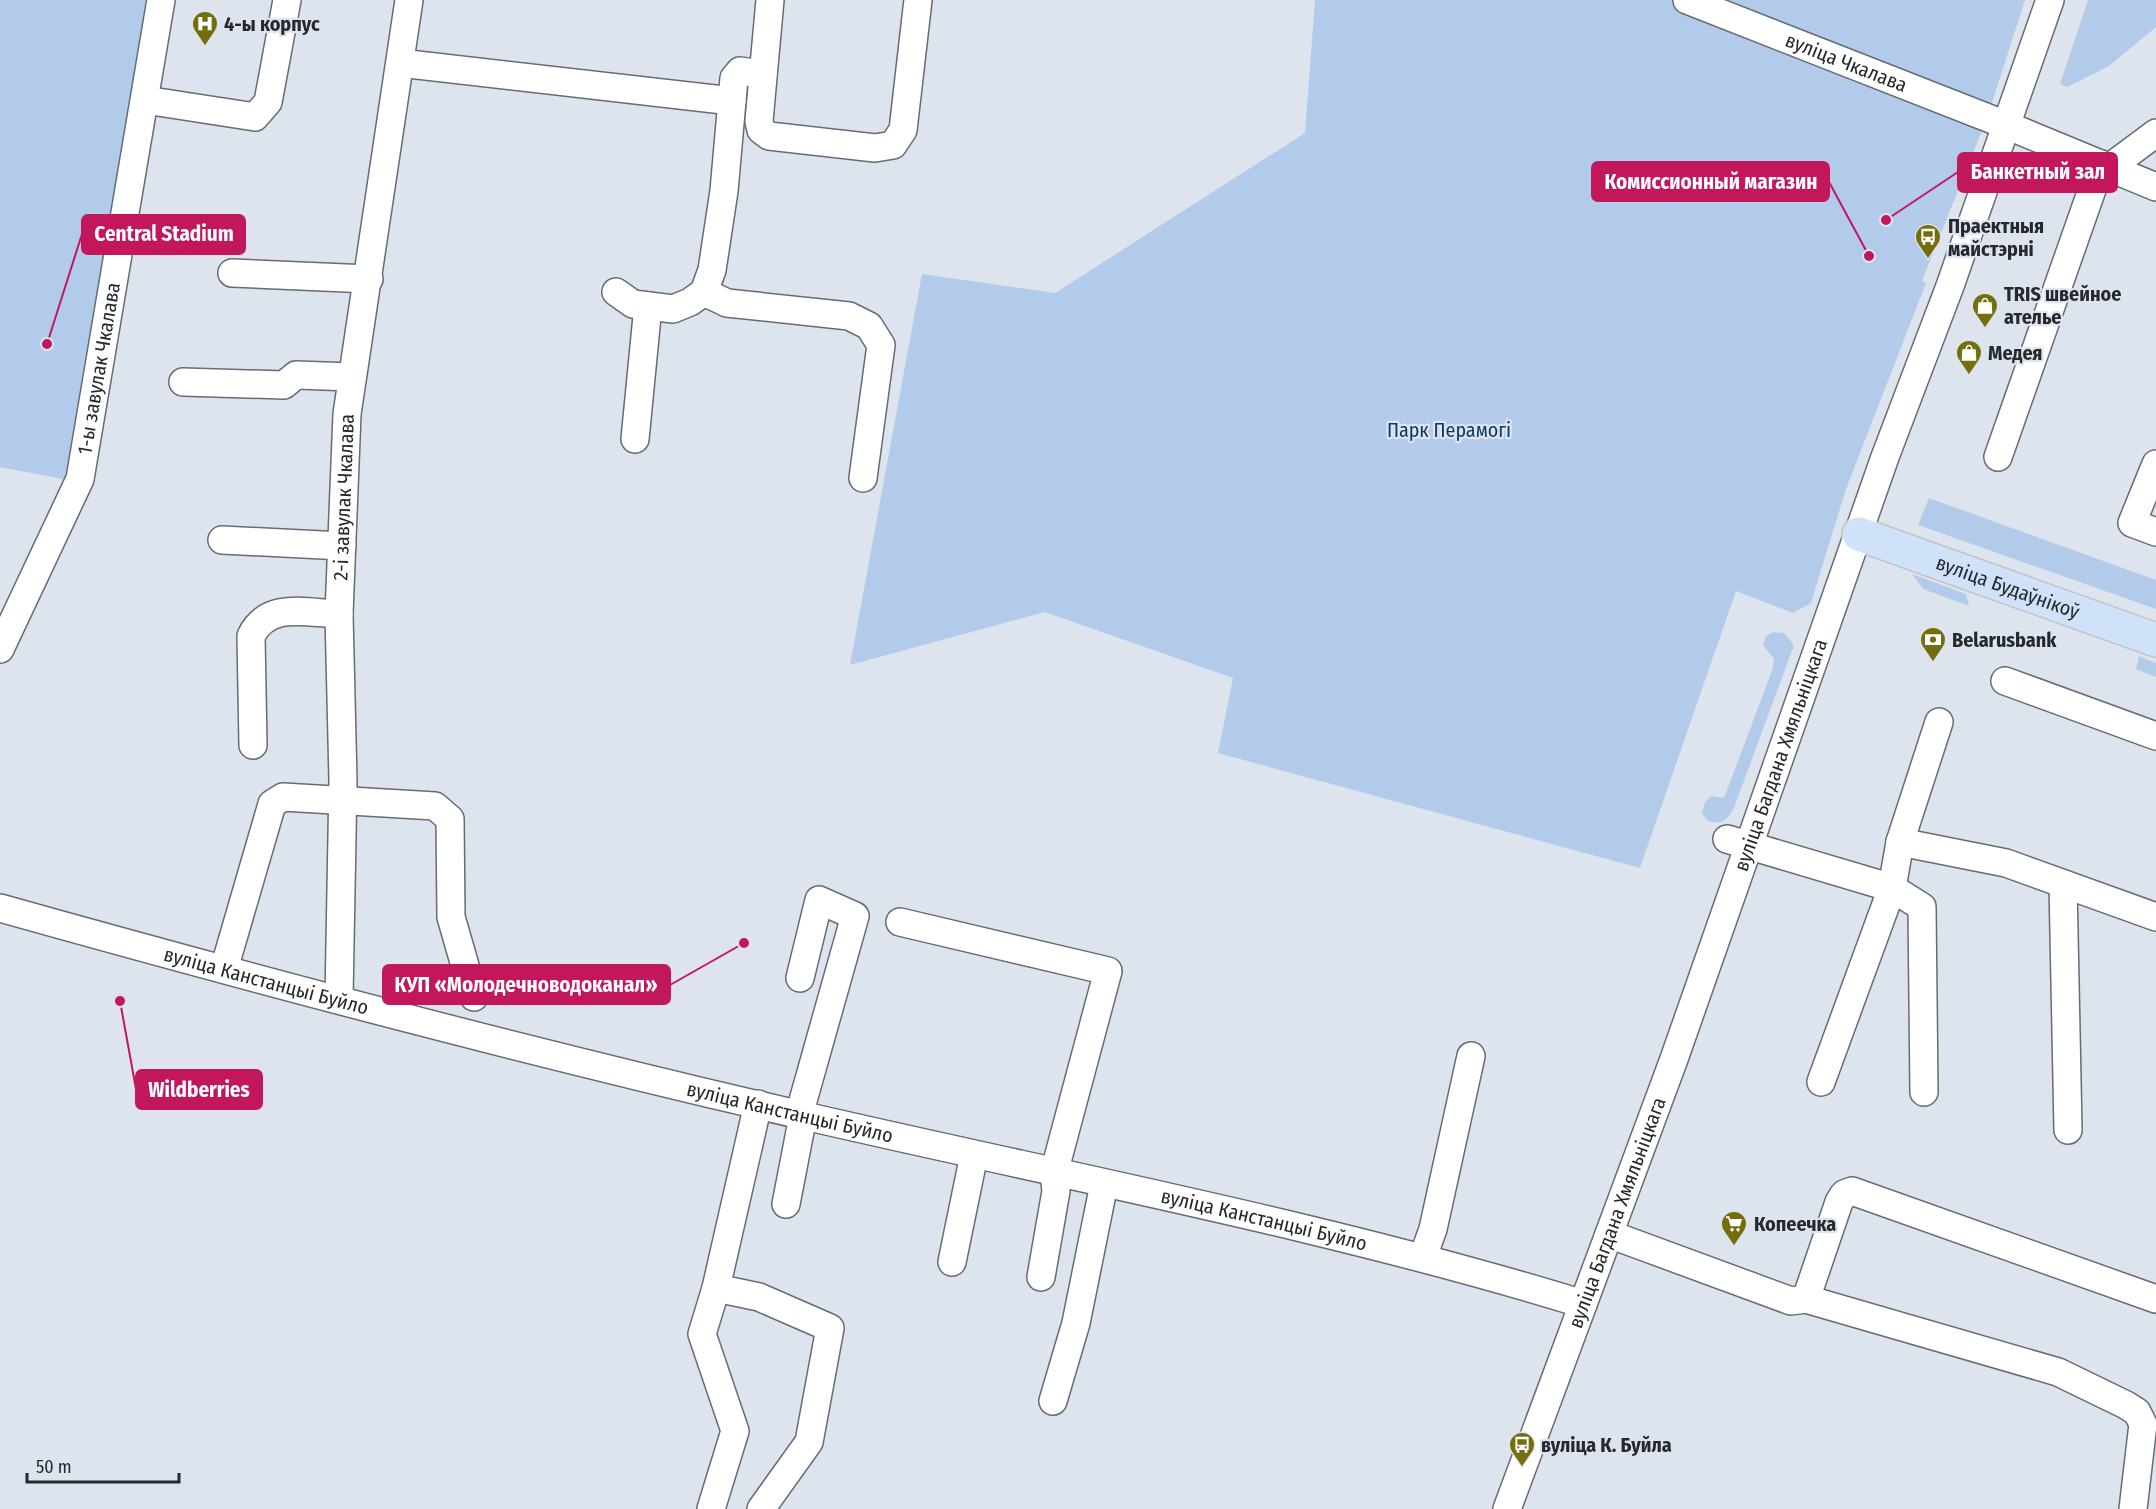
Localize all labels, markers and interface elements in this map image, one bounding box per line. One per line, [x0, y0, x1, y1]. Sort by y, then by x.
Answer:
hospital icon: 4-ы корпус [190, 9, 220, 47]
place label: 4-ы корпус [224, 12, 320, 36]
street label: вуліца Чкалава [1782, 28, 1910, 97]
callout: Банкетный зал [1958, 153, 2117, 192]
text: Банкетный зал [1971, 159, 2105, 185]
callout: Комиссионный магазин [1592, 162, 1829, 201]
text: Комиссионный магазин [1604, 169, 1818, 195]
place label: Праектныя майстэрні [1948, 214, 2044, 261]
callout: Central Stadium [82, 215, 245, 254]
text: Central Stadium [94, 221, 234, 247]
bus stop icon: Праектныя майстэрні [1913, 222, 1943, 260]
street label: 1-ы завулак Чкалава [72, 281, 125, 456]
place label: TRIS швейное ателье [2004, 282, 2121, 329]
shop icon: TRIS швейное ателье [1970, 291, 2000, 329]
shop icon: Медея [1954, 338, 1984, 376]
place label: Медея [1988, 341, 2042, 365]
street label: 2-і завулак Чкалава [328, 413, 359, 581]
park label: Парк Перамогі [1387, 418, 1511, 442]
street label: вуліца Будаўнікоў [1933, 550, 2083, 624]
bank icon: Belarusbank [1918, 625, 1948, 663]
place label: Belarusbank [1952, 628, 2057, 652]
street label: вуліца Багдана Хмяльніцкага [1729, 636, 1832, 874]
street label: вуліца Канстанцыі Буйло [161, 942, 371, 1020]
callout: КУП «Молодечноводоканал» [383, 965, 670, 1004]
text: КУП «Молодечноводоканал» [394, 972, 658, 998]
callout: Wildberries [136, 1070, 262, 1109]
text: Wildberries [148, 1077, 250, 1103]
street label: вуліца Канстанцыі Буйло [684, 1077, 895, 1148]
street label: вуліца Багдана Хмяльніцкага [1563, 1094, 1671, 1332]
street label: вуліца Канстанцыі Буйло [1159, 1184, 1370, 1256]
supermarket icon: Копеечка [1719, 1209, 1749, 1247]
place label: Копеечка [1754, 1212, 1836, 1236]
bus stop icon: вуліца К. Буйла [1507, 1430, 1537, 1468]
place label: вуліца К. Буйла [1541, 1433, 1672, 1457]
scale bar [27, 1446, 178, 1484]
text: 50 m [36, 1456, 72, 1478]

